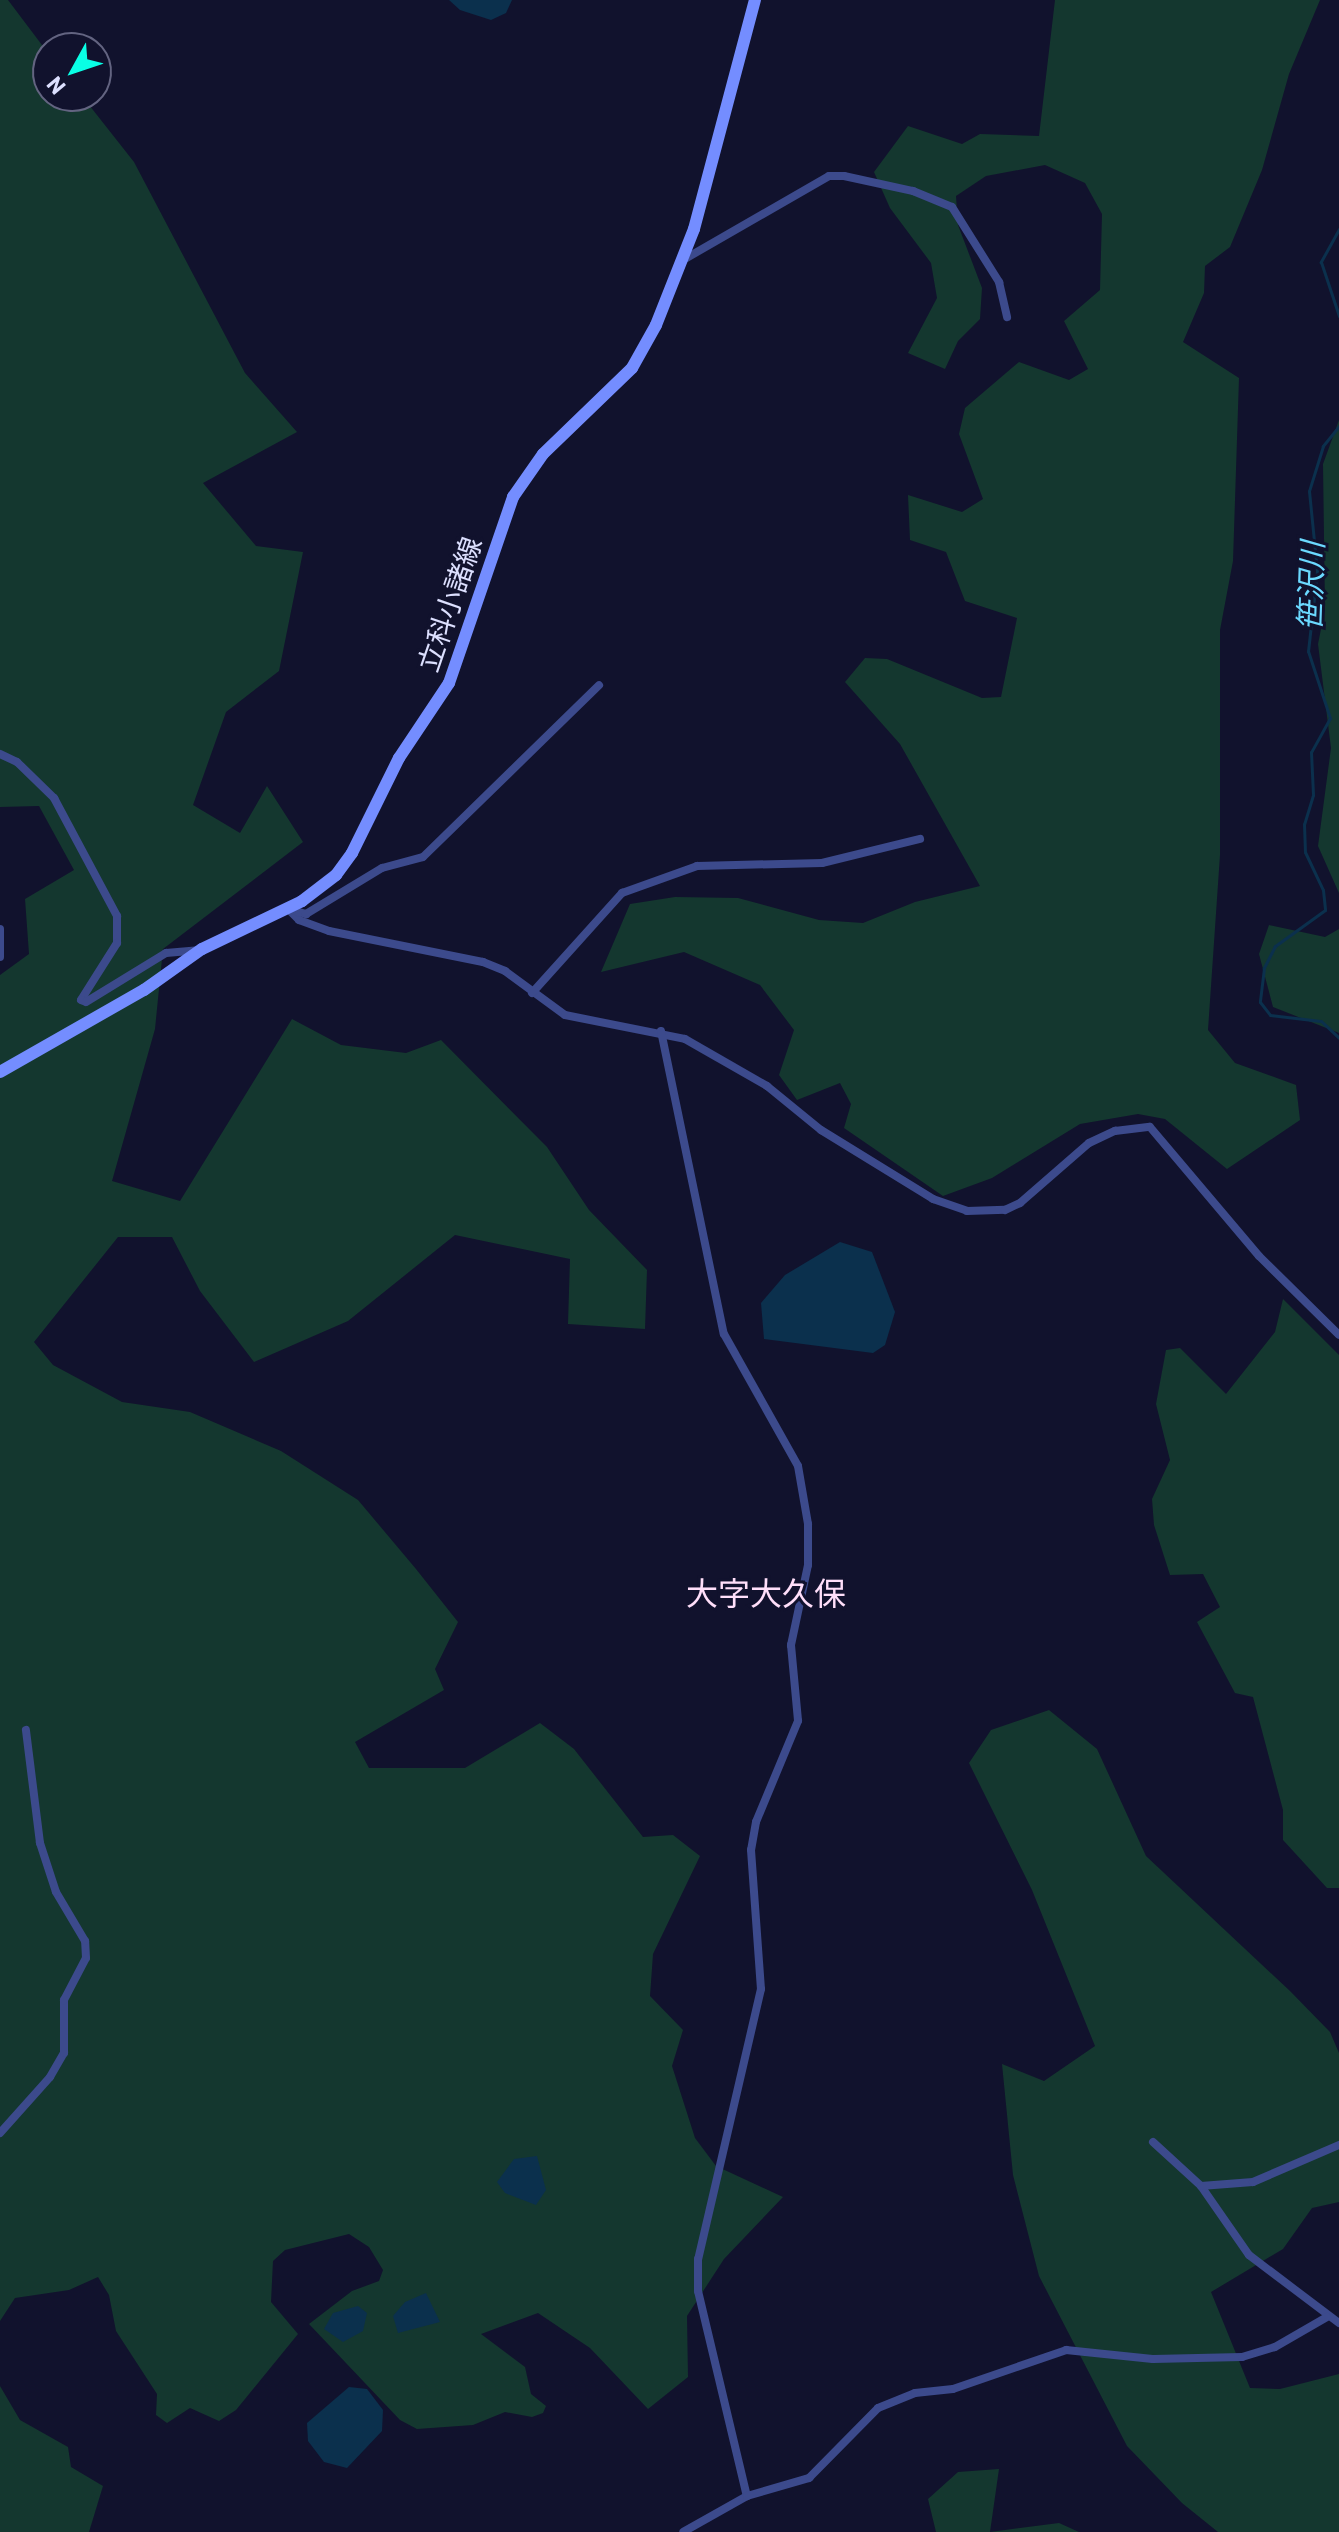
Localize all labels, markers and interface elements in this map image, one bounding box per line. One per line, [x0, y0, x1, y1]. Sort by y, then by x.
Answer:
north arrow [32, 32, 112, 112]
text: N [40, 72, 70, 100]
street label: 立科小諸線 [410, 532, 488, 676]
water label: 笹沢川 [1290, 540, 1330, 632]
district label: 大字大久保 [686, 1573, 846, 1611]

